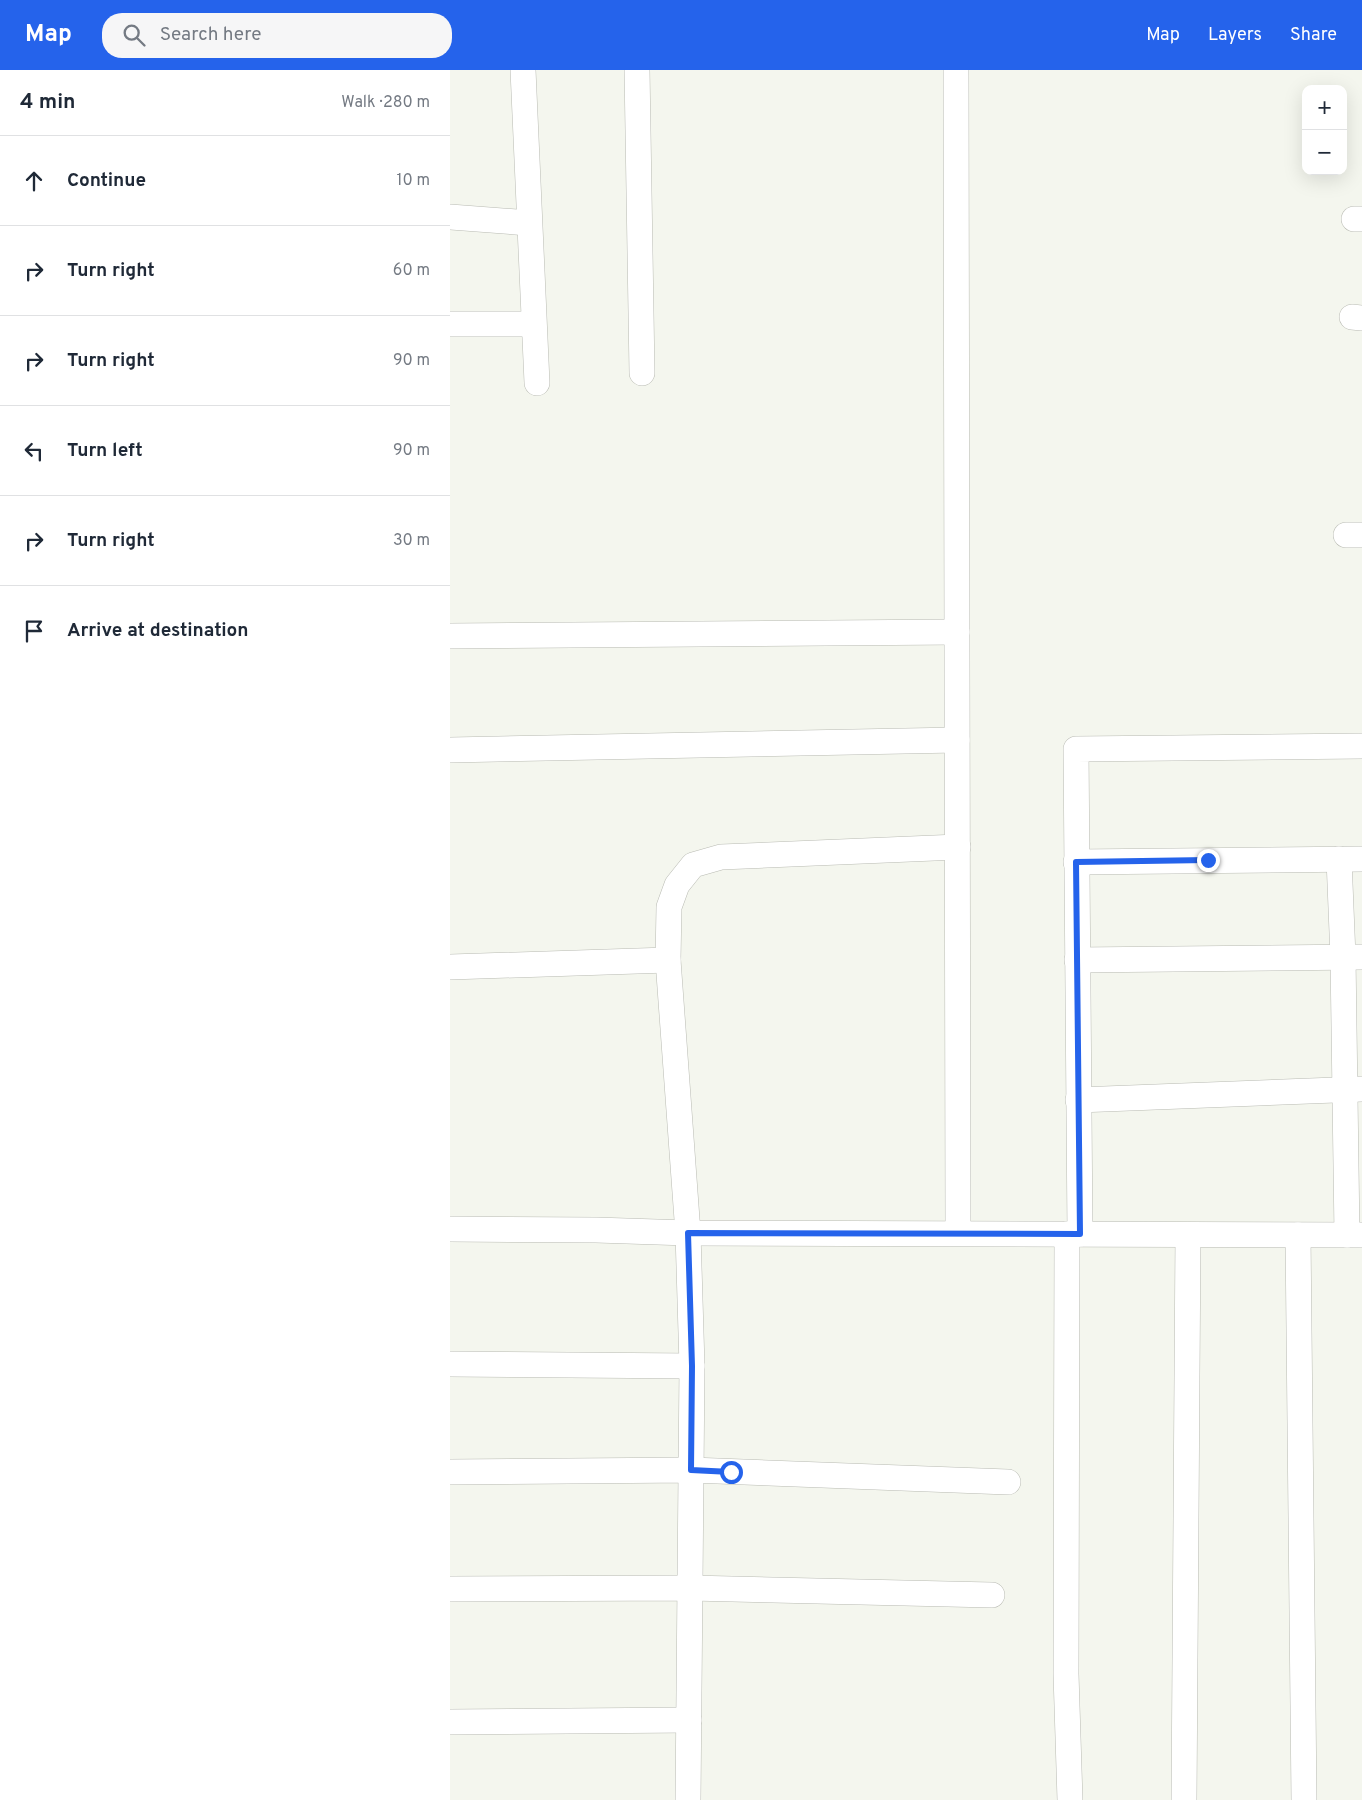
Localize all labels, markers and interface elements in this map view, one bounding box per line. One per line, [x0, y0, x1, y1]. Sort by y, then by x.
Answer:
search box [102, 13, 452, 58]
text: Map [25, 20, 72, 50]
icon: search [120, 21, 148, 49]
text: Search here [160, 23, 261, 47]
text: Map [1146, 24, 1180, 47]
text: Layers [1208, 24, 1262, 47]
text: Share [1290, 24, 1337, 47]
map controls [1302, 85, 1347, 175]
button: + [1302, 85, 1347, 130]
text: 4 min [20, 89, 76, 116]
text: Walk · 280 m [341, 93, 430, 113]
button: − [1302, 130, 1347, 175]
icon: ahead [20, 167, 48, 195]
text: Continue [67, 169, 146, 193]
text: 10 m [396, 171, 430, 191]
icon: right [20, 257, 48, 285]
text: Turn right [67, 259, 155, 283]
text: 60 m [393, 261, 430, 281]
icon: right [20, 347, 48, 375]
text: Turn right [67, 349, 155, 373]
text: 90 m [393, 351, 430, 371]
icon: left [20, 437, 48, 465]
text: Turn left [67, 439, 143, 463]
text: 90 m [393, 441, 430, 461]
icon: right [20, 527, 48, 555]
text: Turn right [67, 529, 155, 553]
text: 30 m [393, 531, 430, 551]
icon: arrive [20, 617, 48, 645]
text: Arrive at destination [67, 619, 248, 643]
route end [1197, 849, 1220, 872]
route start [720, 1461, 743, 1484]

